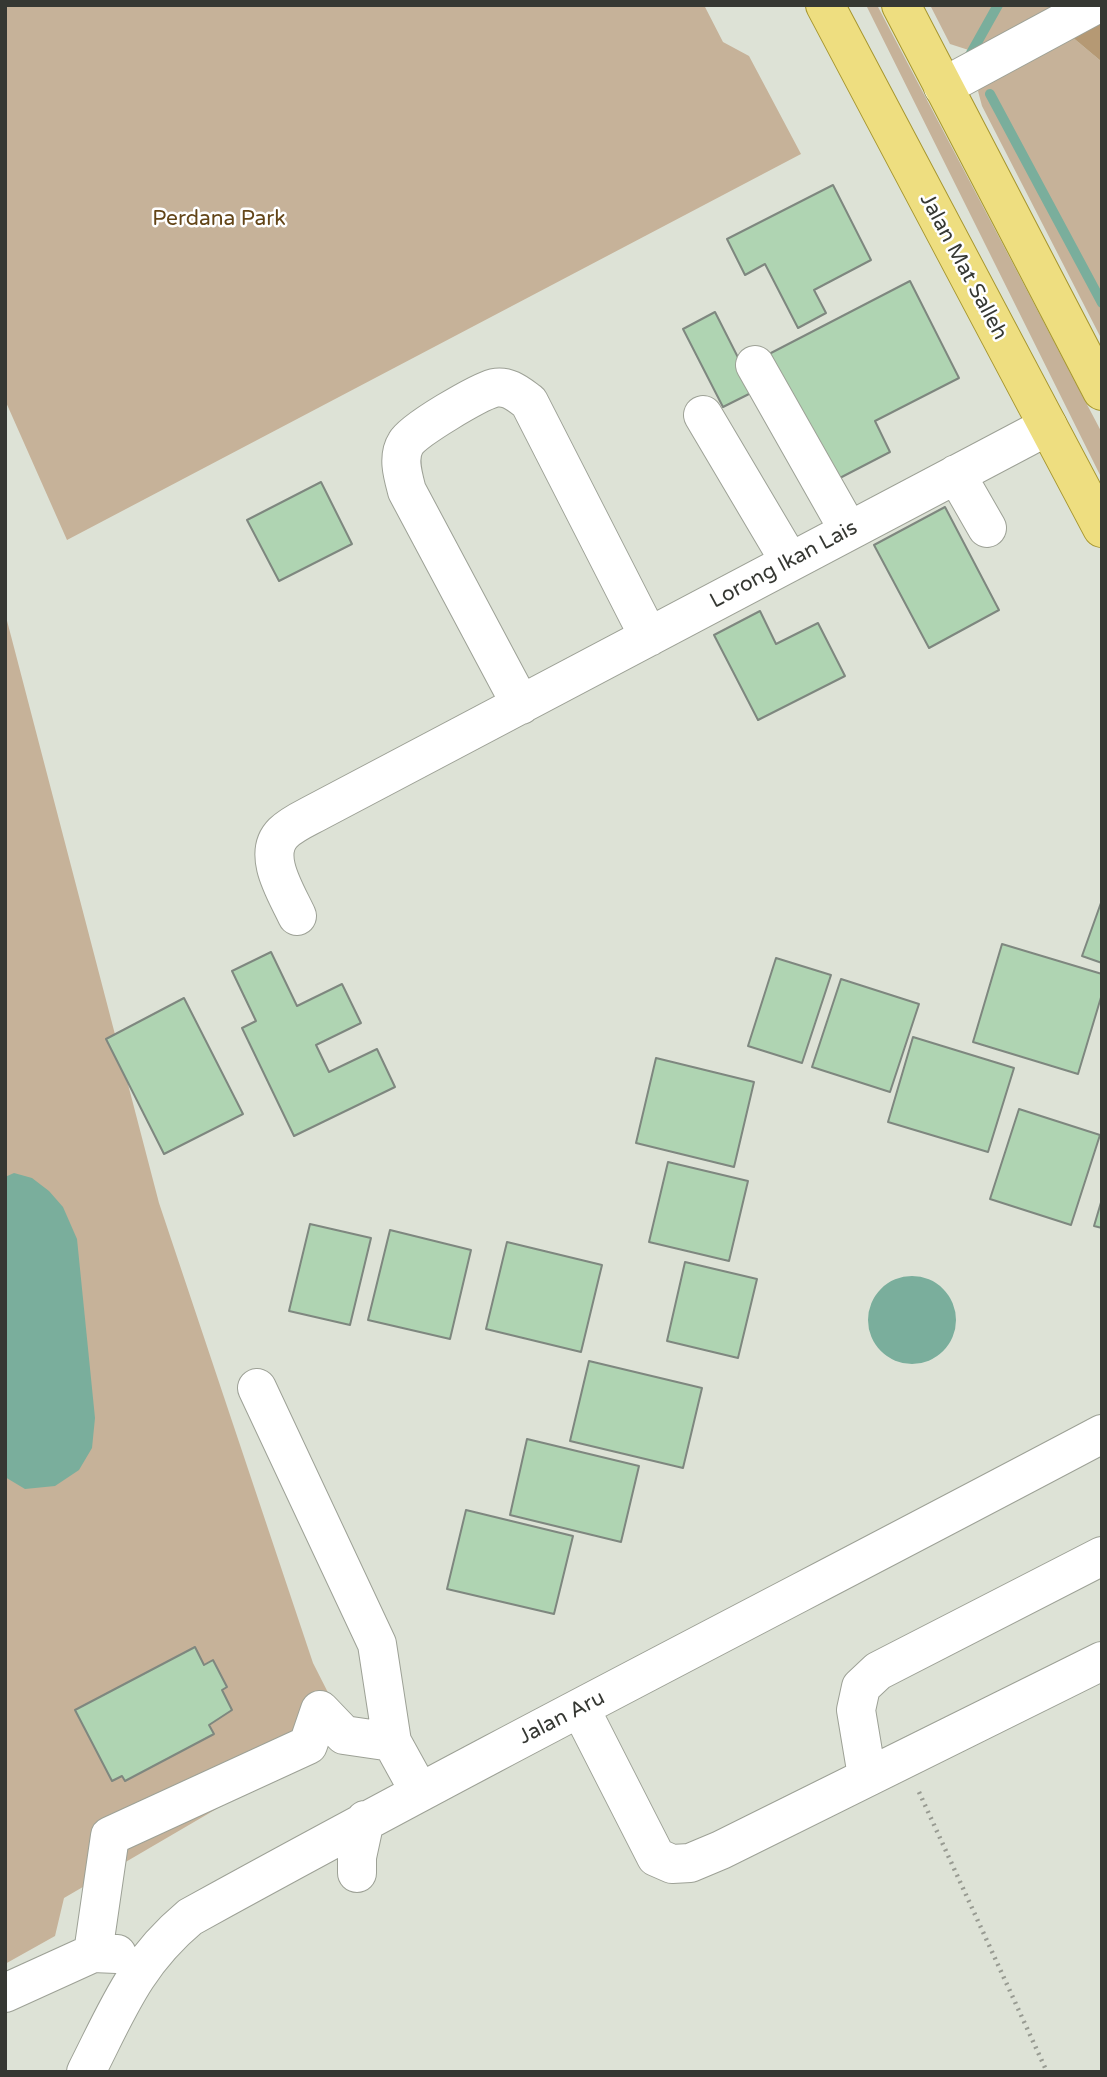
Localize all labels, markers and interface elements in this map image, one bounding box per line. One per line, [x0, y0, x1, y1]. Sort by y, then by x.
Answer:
street label: Jalan Mat Salleh [914, 190, 1012, 344]
park label: Perdana Park [152, 206, 286, 232]
street label: Lorong Ikan Lais [706, 516, 862, 614]
street label: Jalan Aru [515, 1686, 609, 1750]

